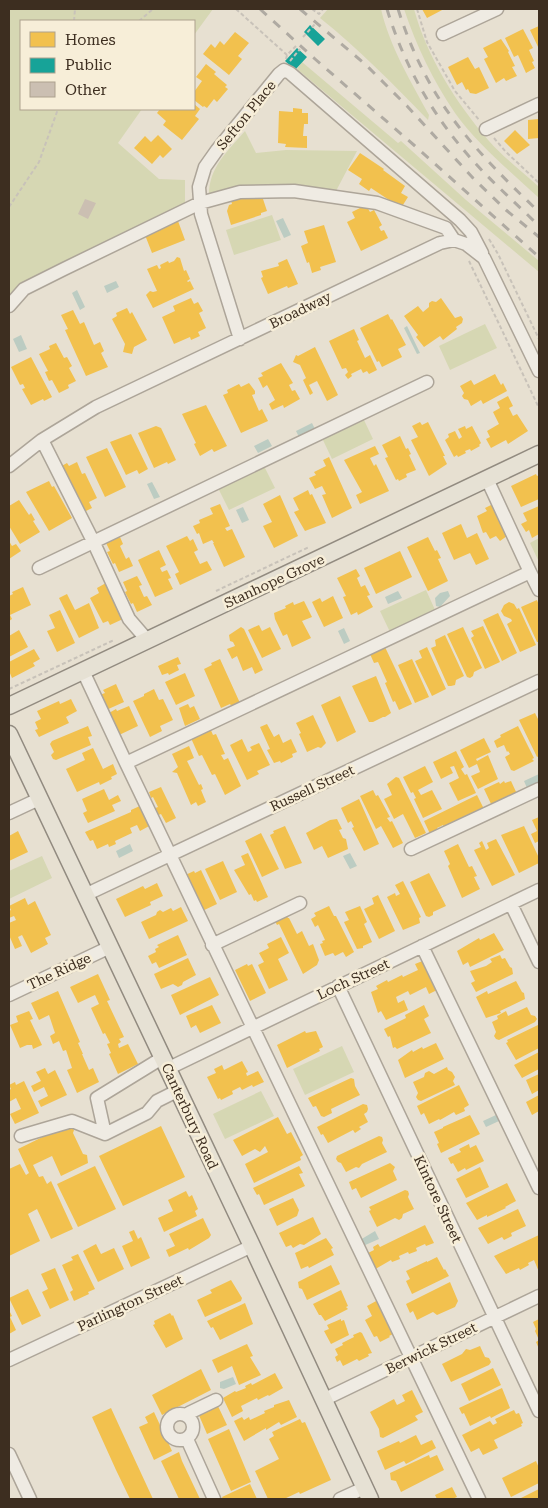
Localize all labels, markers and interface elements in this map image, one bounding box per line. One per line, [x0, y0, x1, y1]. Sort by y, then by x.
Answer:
legend [20, 20, 195, 110]
text: Homes [65, 31, 116, 49]
text: Public [65, 56, 112, 74]
street label: Sefton Place [213, 77, 279, 153]
text: Other [65, 81, 107, 99]
street label: Broadway [266, 288, 334, 332]
street label: Stanhope Grove [221, 551, 327, 611]
street label: Russell Street [267, 761, 357, 815]
street label: The Ridge [25, 949, 94, 993]
street label: Loch Street [314, 955, 392, 1003]
street label: Canterbury Road [158, 1060, 222, 1172]
street label: Kintore Street [411, 1153, 465, 1245]
street label: Parlington Street [75, 1272, 185, 1334]
street label: Berwick Street [383, 1319, 479, 1377]

